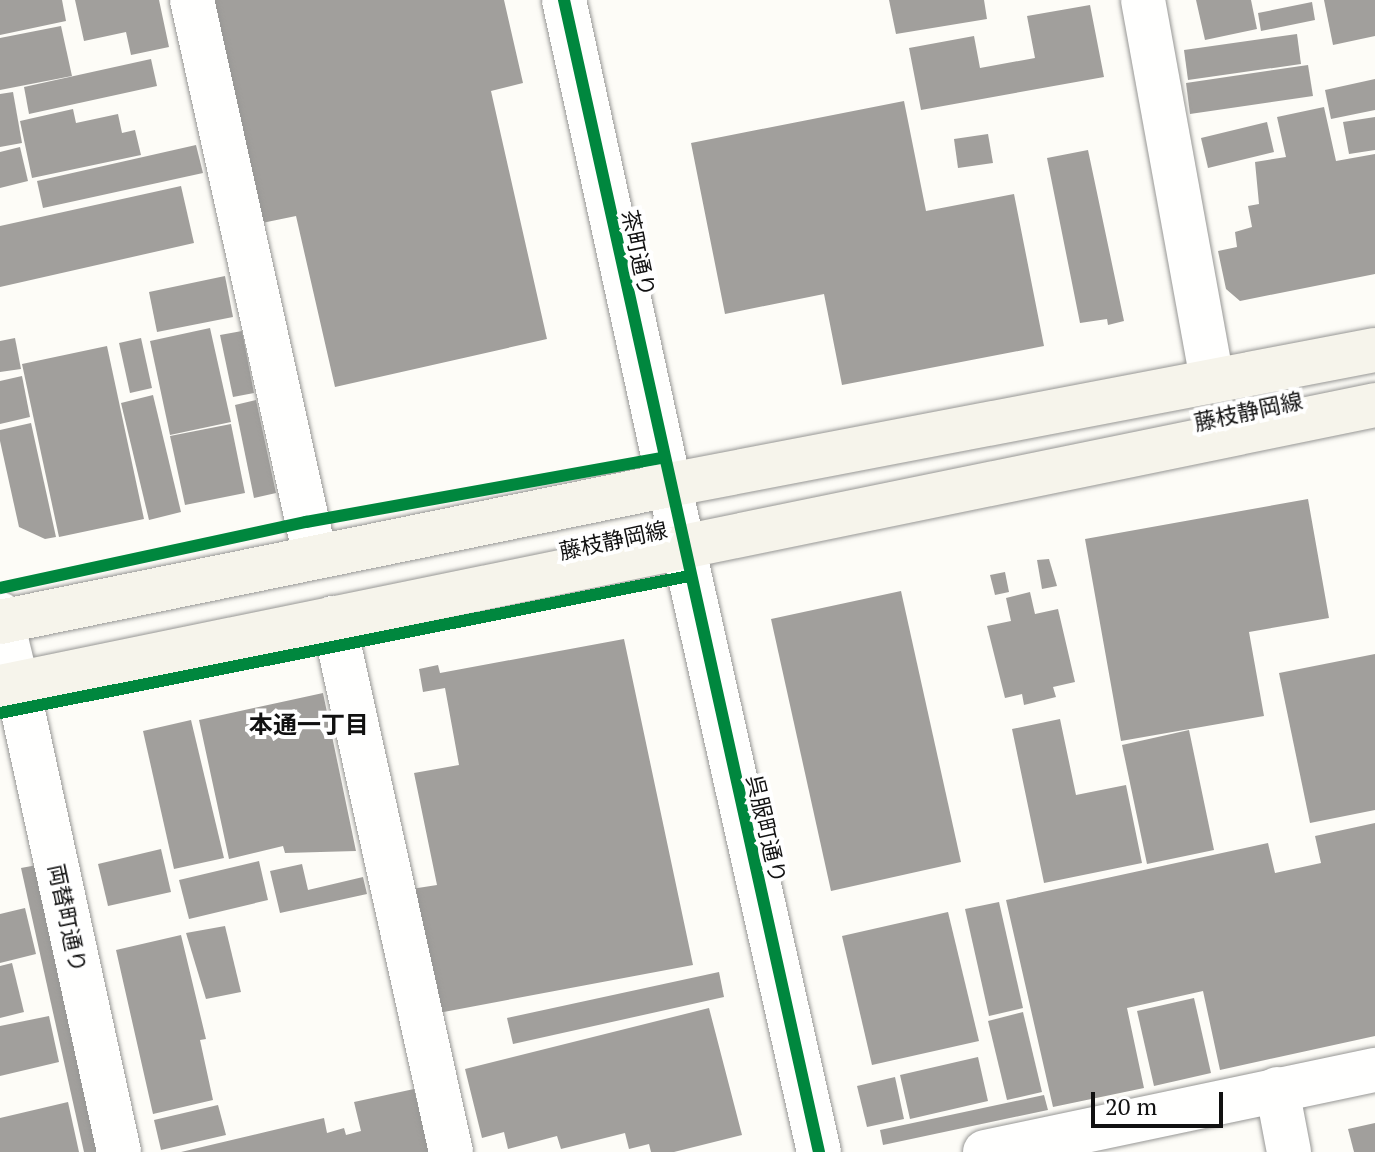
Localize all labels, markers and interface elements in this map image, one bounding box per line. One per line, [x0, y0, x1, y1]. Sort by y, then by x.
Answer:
street label: 茶町通り [617, 207, 661, 299]
street label: 藤枝静岡線 [1191, 387, 1305, 435]
street label: 藤枝静岡線 [556, 516, 670, 564]
district label: 本通一丁目 [249, 711, 369, 739]
street label: 呉服町通り [742, 772, 792, 886]
street label: 両替町通り [44, 861, 92, 975]
scale bar [1095, 1076, 1227, 1126]
text: 20 m [1105, 1090, 1157, 1122]

